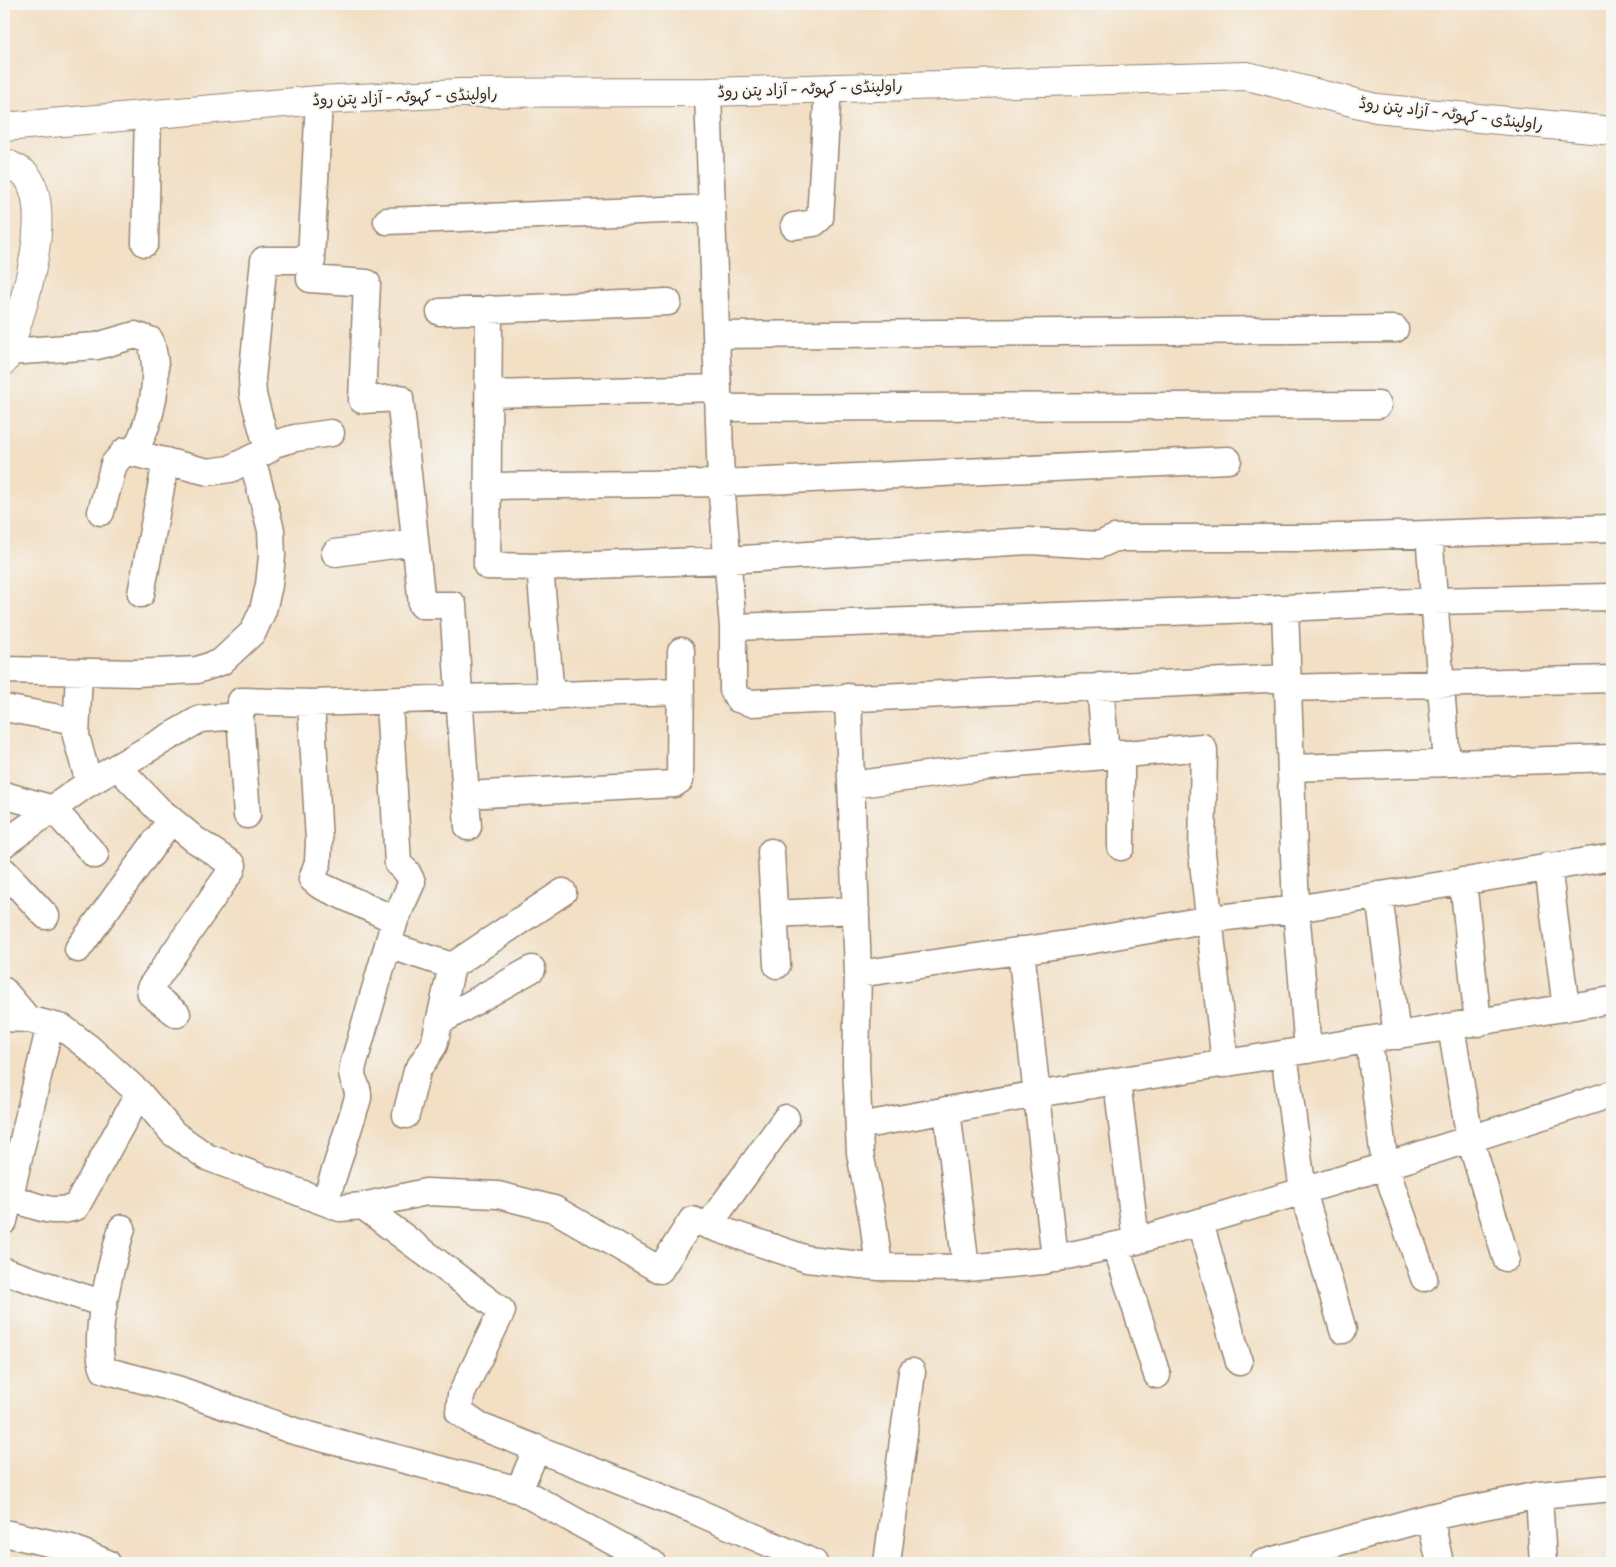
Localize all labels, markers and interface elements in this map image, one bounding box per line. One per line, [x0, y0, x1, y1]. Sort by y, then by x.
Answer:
street label: راولپنڈی - کہوٹہ - آزاد پتن روڈ [717, 76, 903, 102]
street label: راولپنڈی - کہوٹہ - آزاد پتن روڈ [312, 84, 498, 110]
street label: راولپنڈی - کہوٹہ - آزاد پتن روڈ [1358, 93, 1544, 135]

